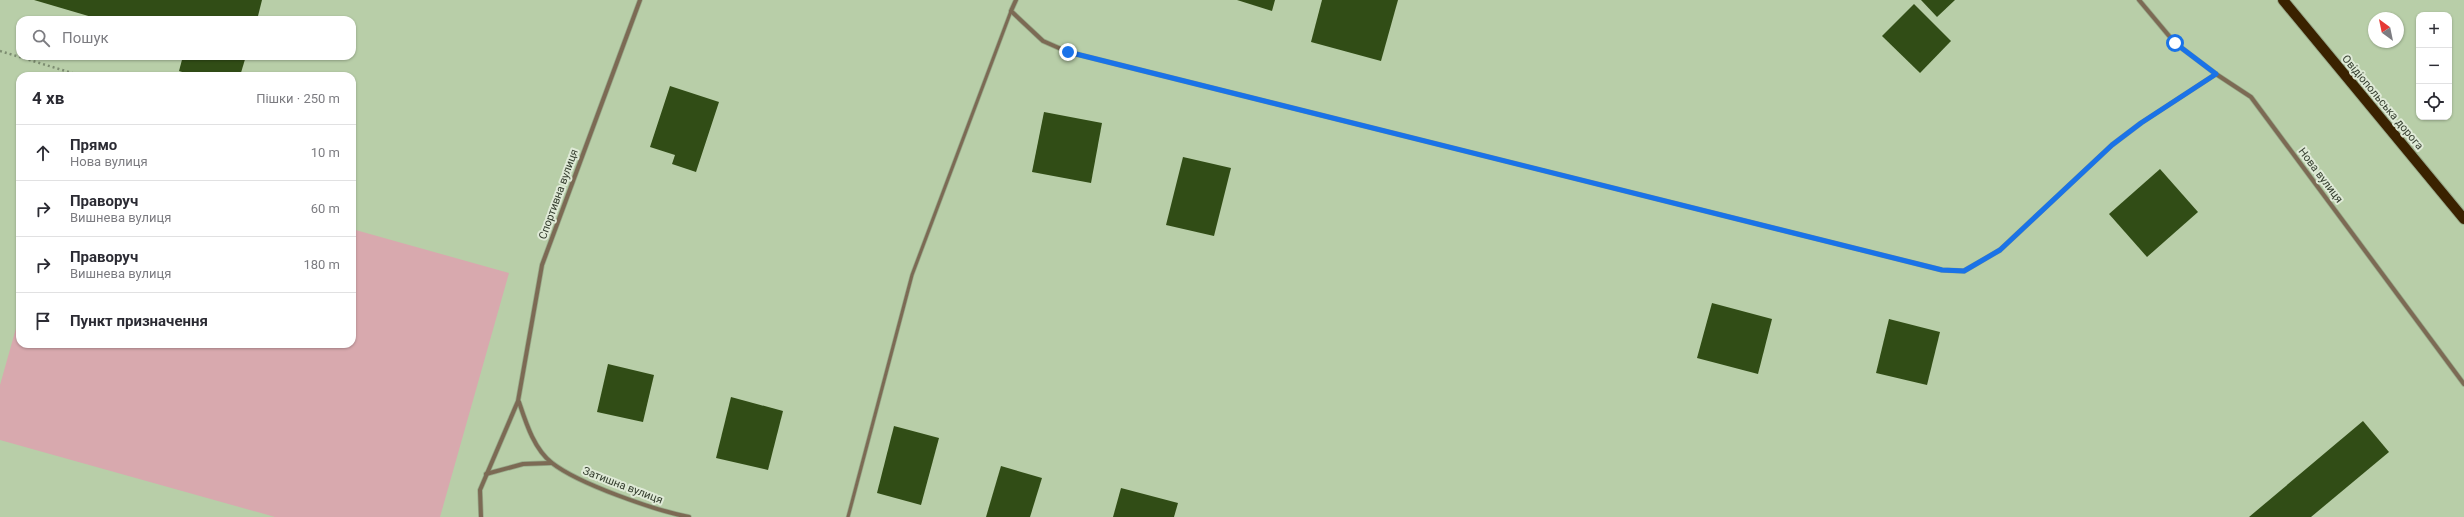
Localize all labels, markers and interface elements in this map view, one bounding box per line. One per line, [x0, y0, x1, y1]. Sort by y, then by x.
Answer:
north arrow [2368, 12, 2404, 48]
map controls [2416, 12, 2452, 120]
button: + [2416, 12, 2452, 48]
search box [16, 16, 356, 60]
icon: search [30, 27, 52, 49]
text: Пошук [62, 29, 109, 47]
route start [2166, 34, 2184, 52]
route end [1059, 43, 1077, 61]
button: − [2416, 48, 2452, 84]
street label: Овідіопольська дорога [2339, 52, 2426, 152]
button: locate [2416, 84, 2452, 120]
text: 4 хв [32, 88, 64, 108]
text: Пішки · 250 m [256, 91, 340, 106]
text: Прямо [70, 136, 117, 154]
icon: ahead [32, 142, 54, 164]
text: 10 m [311, 145, 340, 160]
street label: Нова вулиця [2296, 145, 2346, 205]
street label: Спортивна вулиця [536, 147, 581, 241]
text: Нова вулиця [70, 154, 148, 169]
text: Праворуч [70, 192, 138, 210]
icon: right [32, 198, 54, 220]
text: 60 m [311, 201, 340, 216]
text: Вишнева вулиця [70, 210, 171, 225]
text: Праворуч [70, 248, 138, 266]
icon: right [32, 254, 54, 276]
text: 180 m [303, 257, 340, 272]
text: Вишнева вулиця [70, 266, 171, 281]
icon: arrive [32, 310, 54, 332]
text: Пункт призначення [70, 312, 208, 330]
street label: Затишна вулиця [581, 464, 665, 507]

